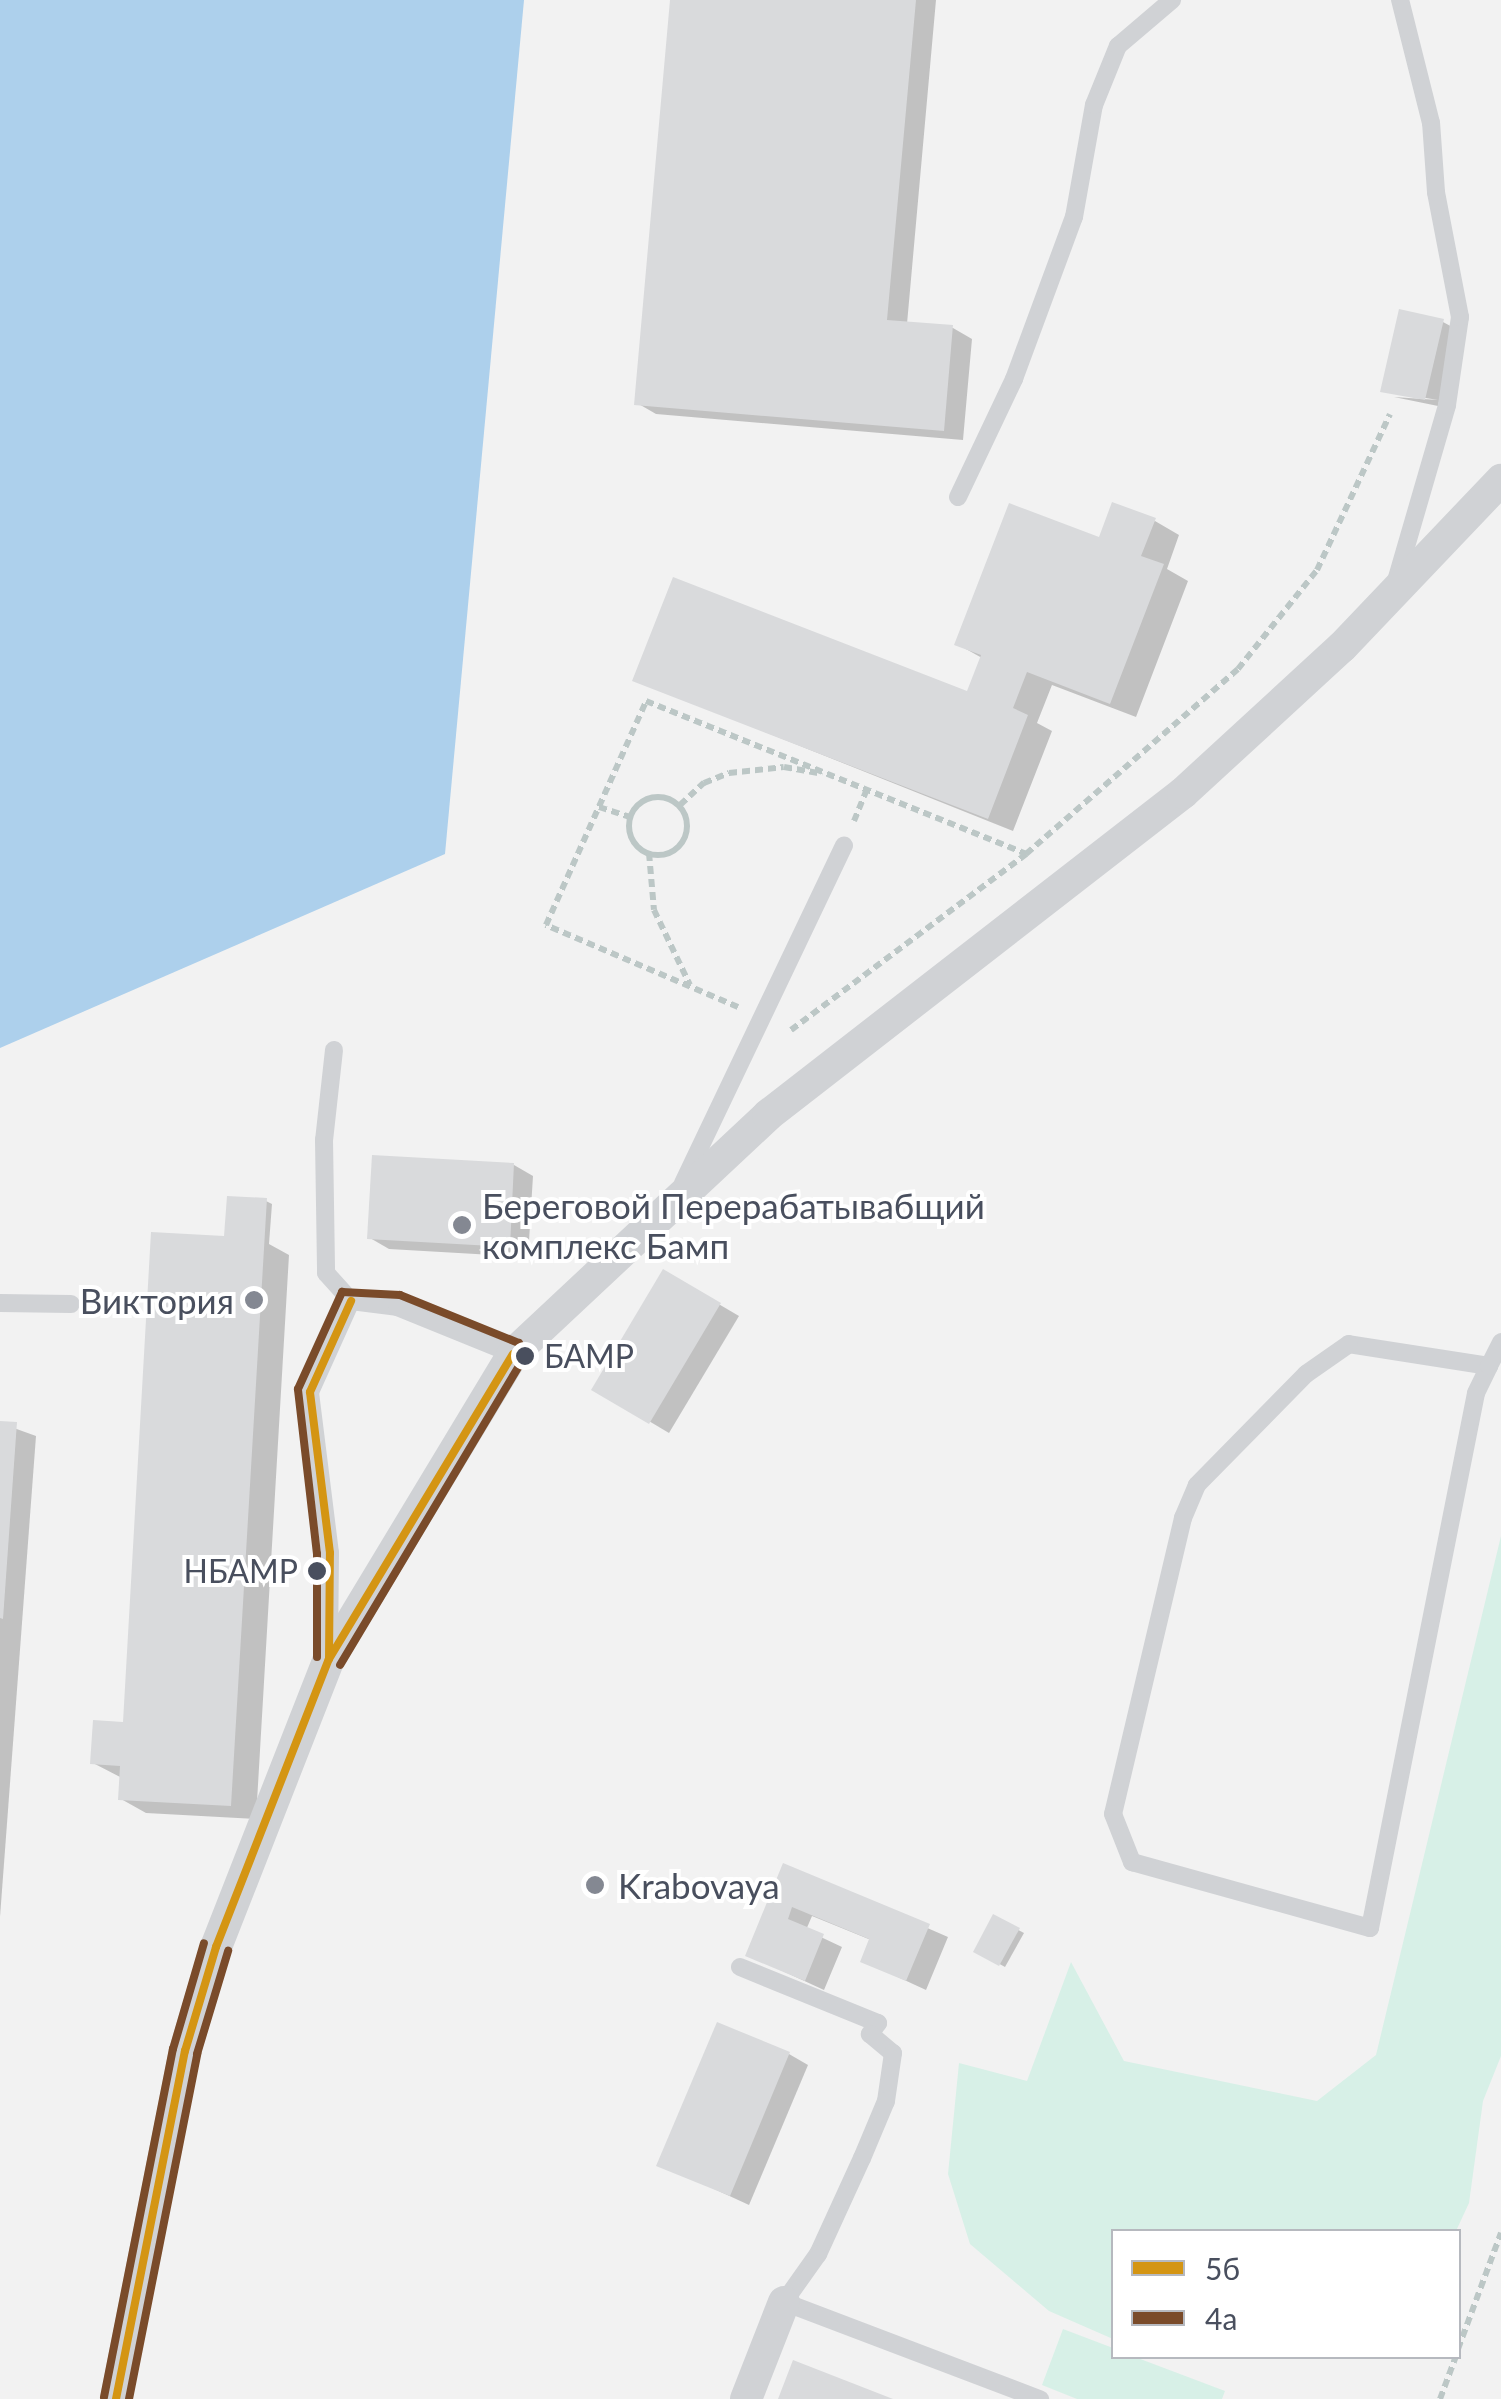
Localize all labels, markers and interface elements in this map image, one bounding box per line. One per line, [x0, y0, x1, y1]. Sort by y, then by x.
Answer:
place label: Береговой Перерабатывабщий комплекс Бамп [482, 1184, 985, 1266]
marker: Береговой Перерабатывабщий комплекс Бамп [451, 1214, 473, 1236]
place label: Виктория [80, 1279, 234, 1321]
marker: Виктория [243, 1289, 265, 1311]
place label: БАМР [544, 1337, 634, 1375]
marker: БАМР [515, 1346, 535, 1366]
place label: НБАМР [184, 1552, 298, 1590]
marker: НБАМР [307, 1561, 327, 1581]
place label: Krabovaya [618, 1864, 780, 1906]
marker: Krabovaya [582, 1872, 608, 1898]
legend [1111, 2229, 1461, 2359]
text: 5б [1205, 2250, 1240, 2286]
text: 4а [1205, 2300, 1237, 2336]

